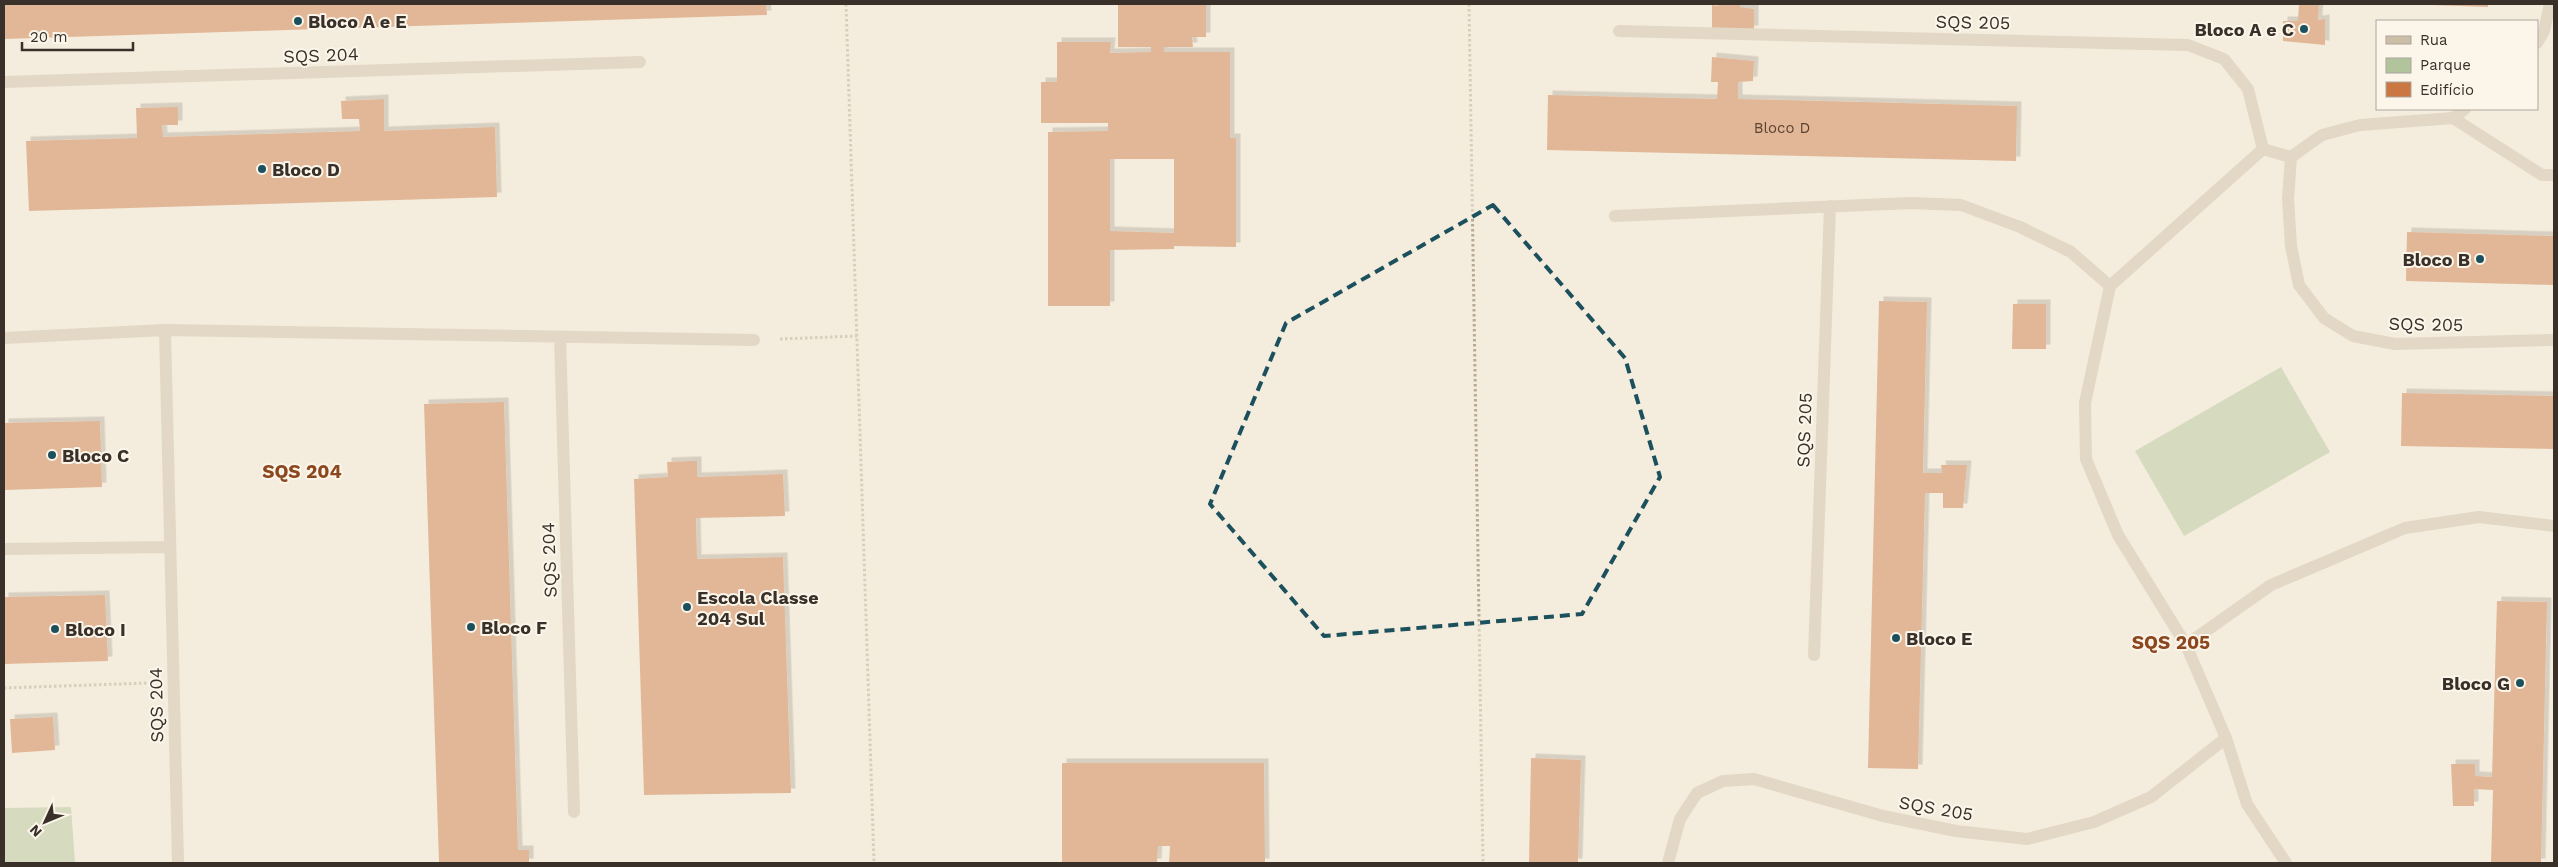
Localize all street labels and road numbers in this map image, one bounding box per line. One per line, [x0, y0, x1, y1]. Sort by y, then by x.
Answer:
street label: SQS 205 [1935, 11, 2011, 33]
street label: SQS 204 [283, 43, 359, 67]
street label: SQS 205 [2388, 313, 2464, 335]
street label: SQS 205 [1792, 392, 1816, 468]
street label: SQS 204 [537, 522, 561, 598]
street label: SQS 204 [145, 667, 167, 743]
street label: SQS 205 [1897, 791, 1975, 825]

